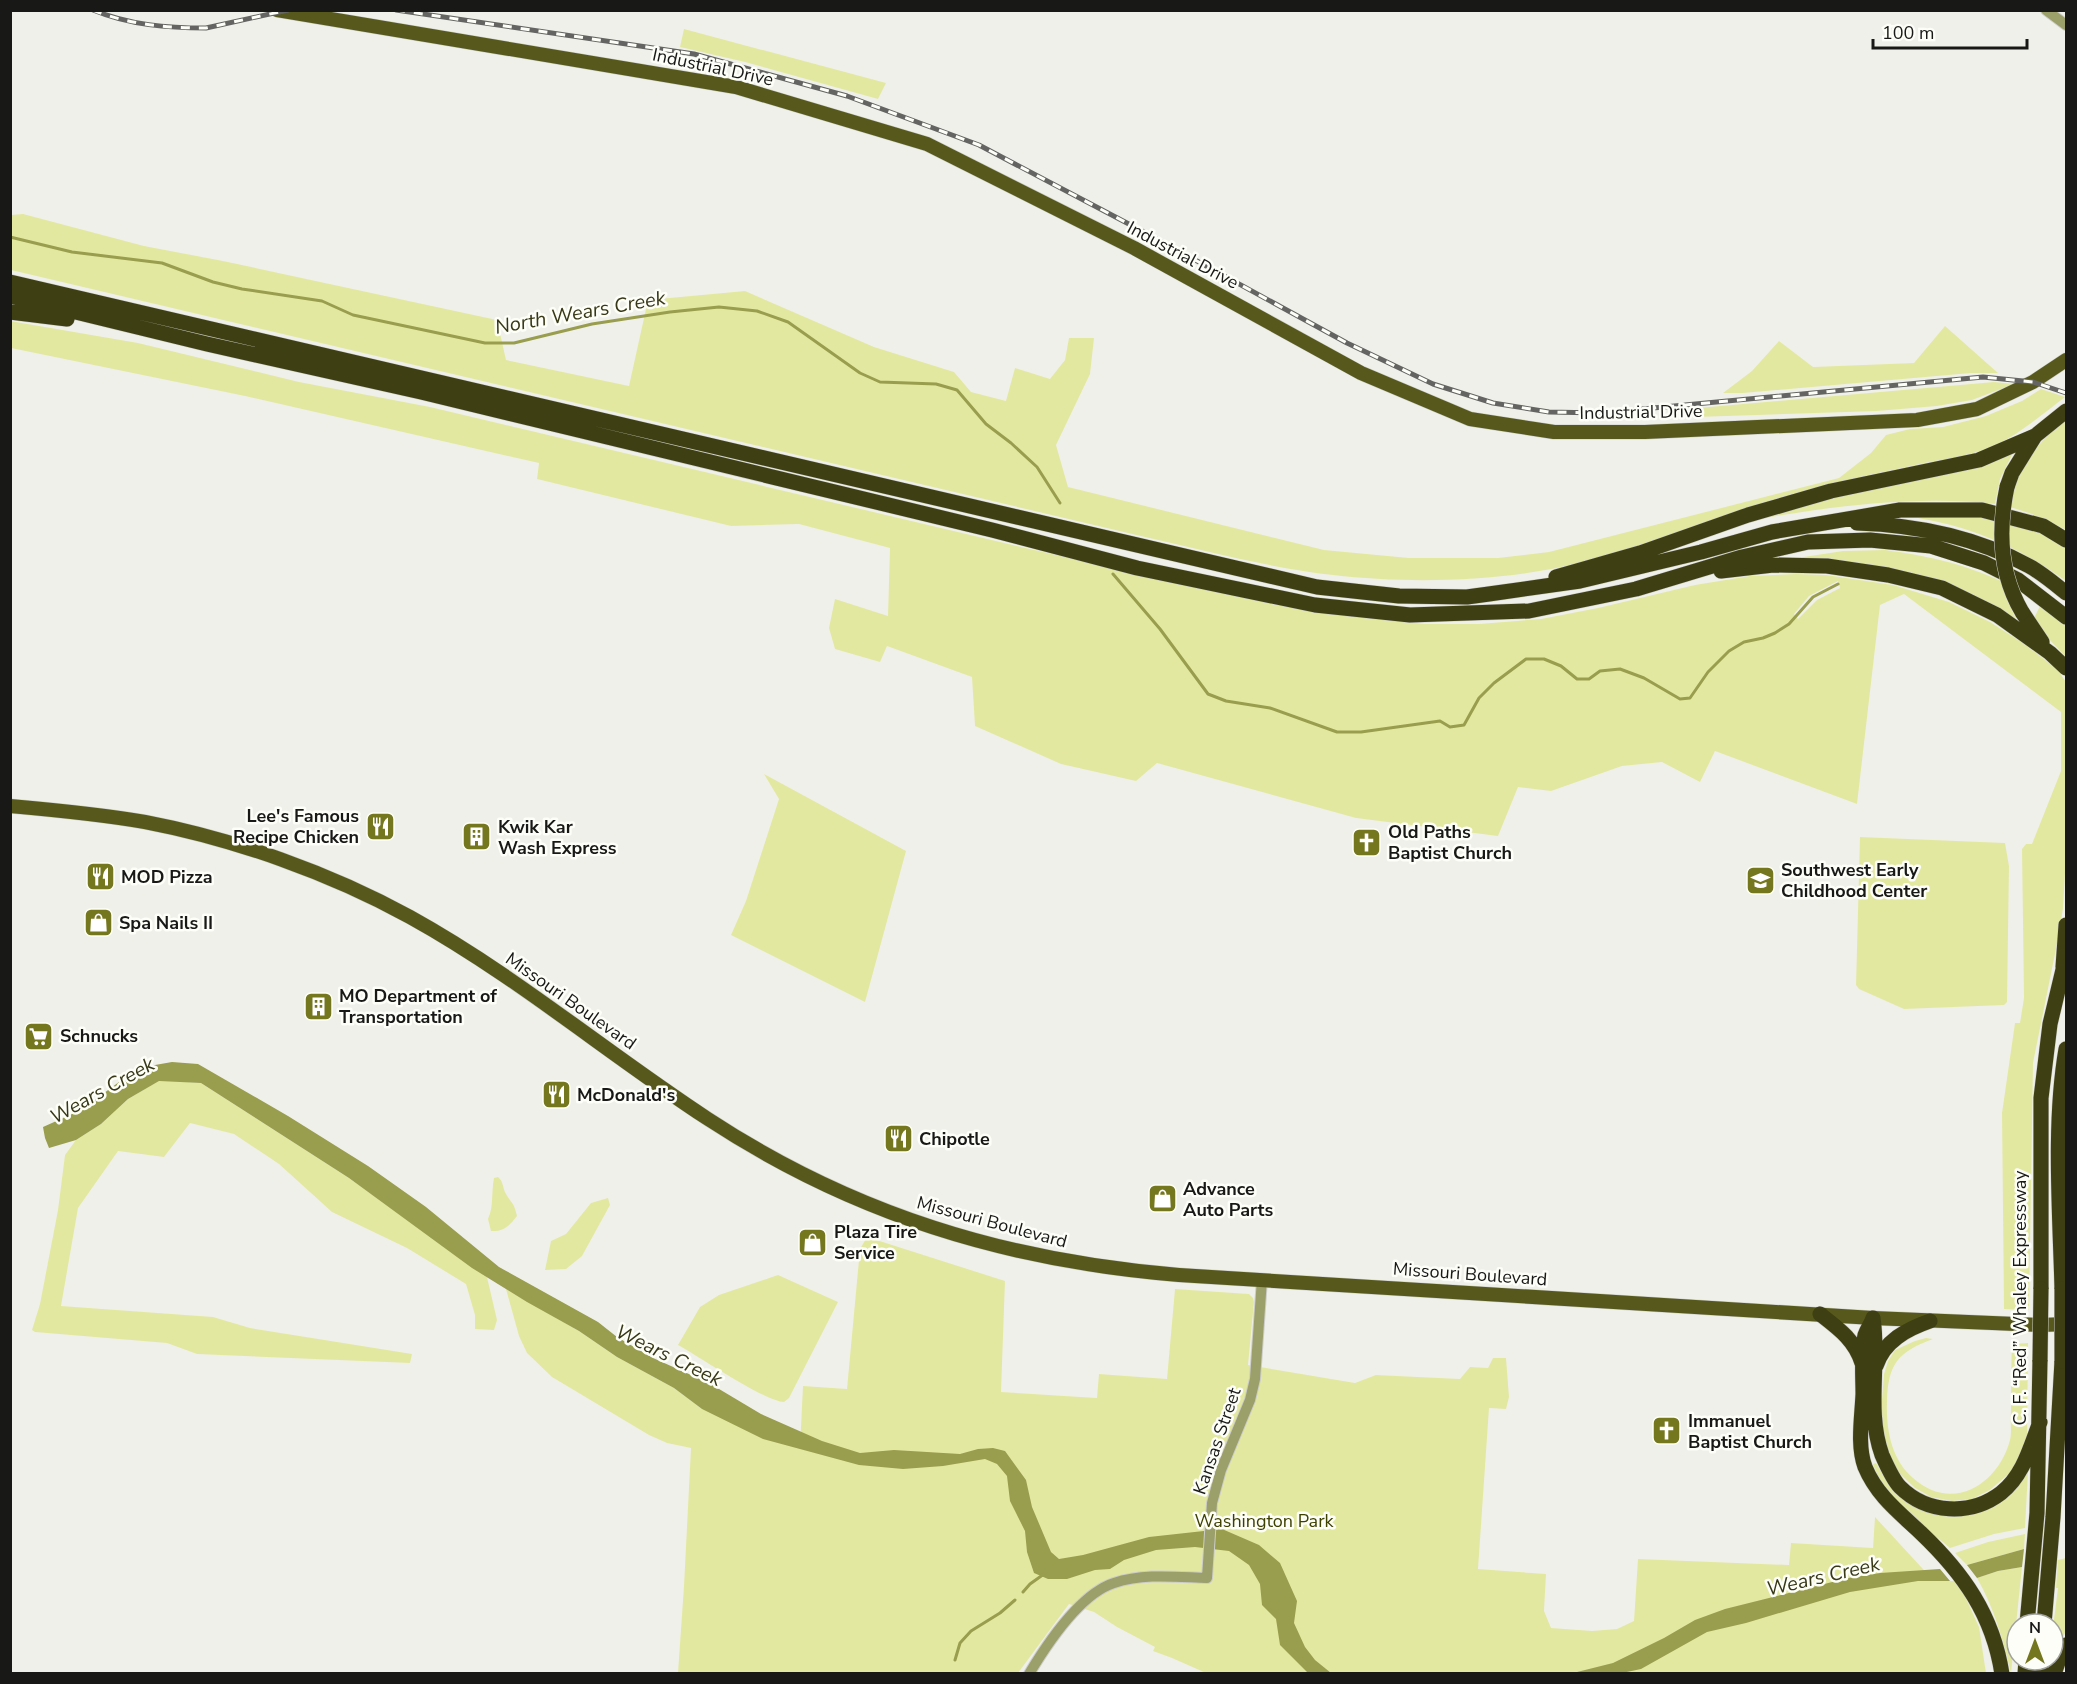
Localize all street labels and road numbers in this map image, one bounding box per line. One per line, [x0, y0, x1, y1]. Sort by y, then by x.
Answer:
street label: Industrial Drive [650, 42, 776, 92]
street label: Industrial Drive [1123, 216, 1243, 294]
street label: Industrial Drive [1579, 399, 1703, 425]
street label: Missouri Boulevard [501, 947, 641, 1055]
street label: C. F. “Red” Whaley Expressway [2008, 1170, 2032, 1426]
street label: Missouri Boulevard [914, 1190, 1070, 1254]
street label: Missouri Boulevard [1392, 1257, 1548, 1291]
street label: Kansas Street [1187, 1384, 1247, 1498]

